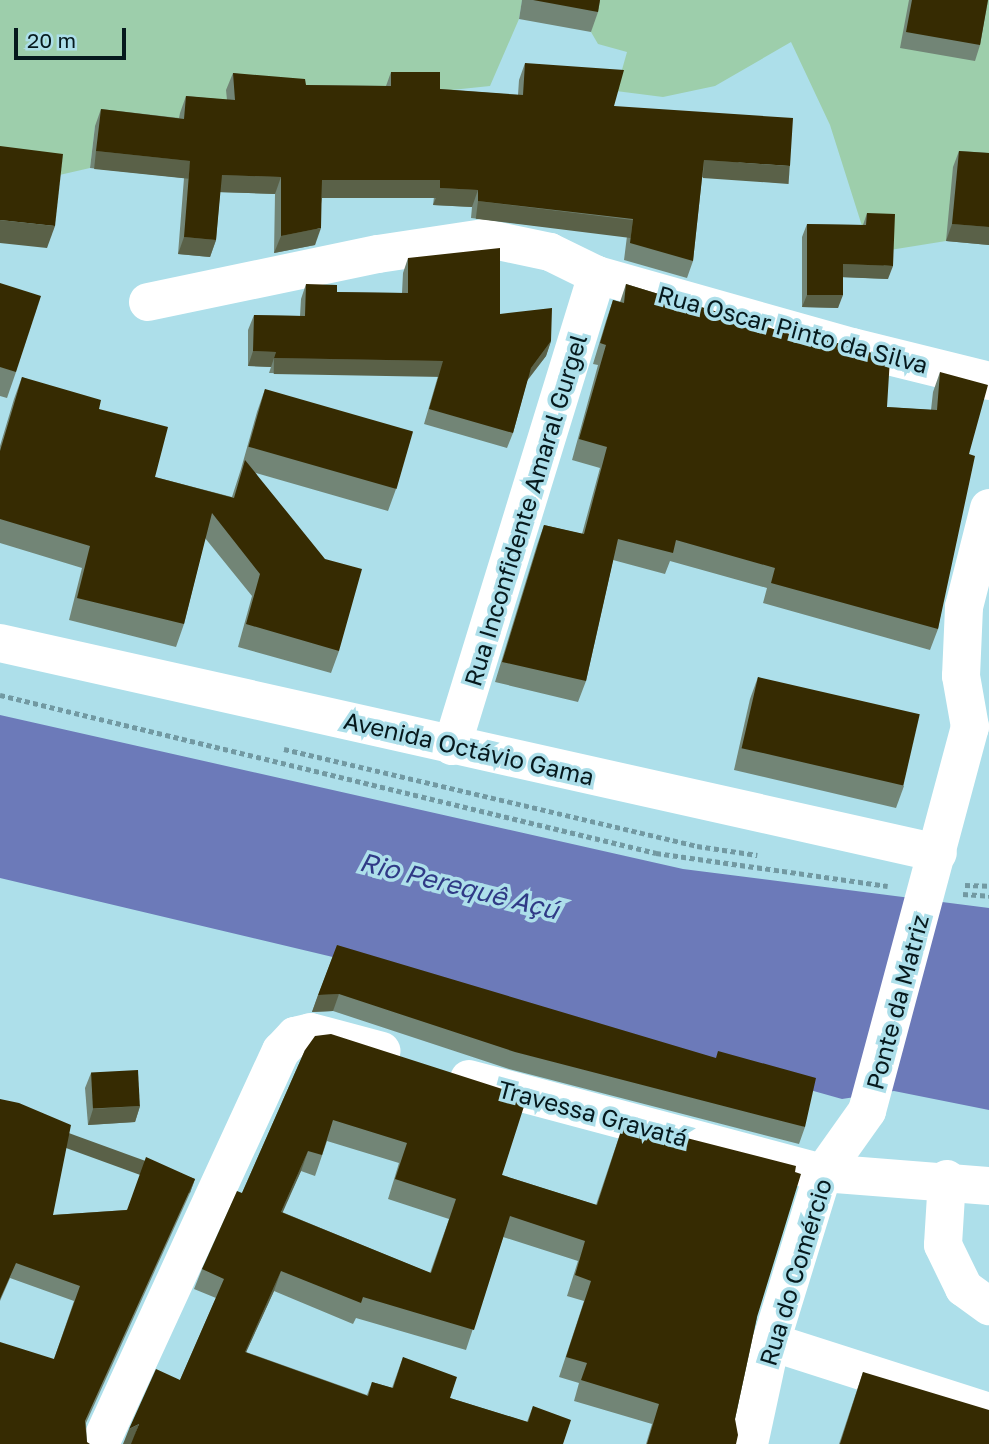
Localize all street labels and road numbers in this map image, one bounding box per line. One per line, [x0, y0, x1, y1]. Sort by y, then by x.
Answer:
street label: Rua Oscar Pinto da Silva [655, 279, 931, 379]
street label: Rua Inconfidente Amaral Gurgel [458, 331, 592, 689]
street label: Avenida Octávio Gama [341, 705, 597, 791]
street label: Ponte da Matriz [860, 911, 934, 1093]
street label: Travessa Gravatá [495, 1074, 691, 1152]
street label: Rua do Comércio [753, 1175, 837, 1369]

